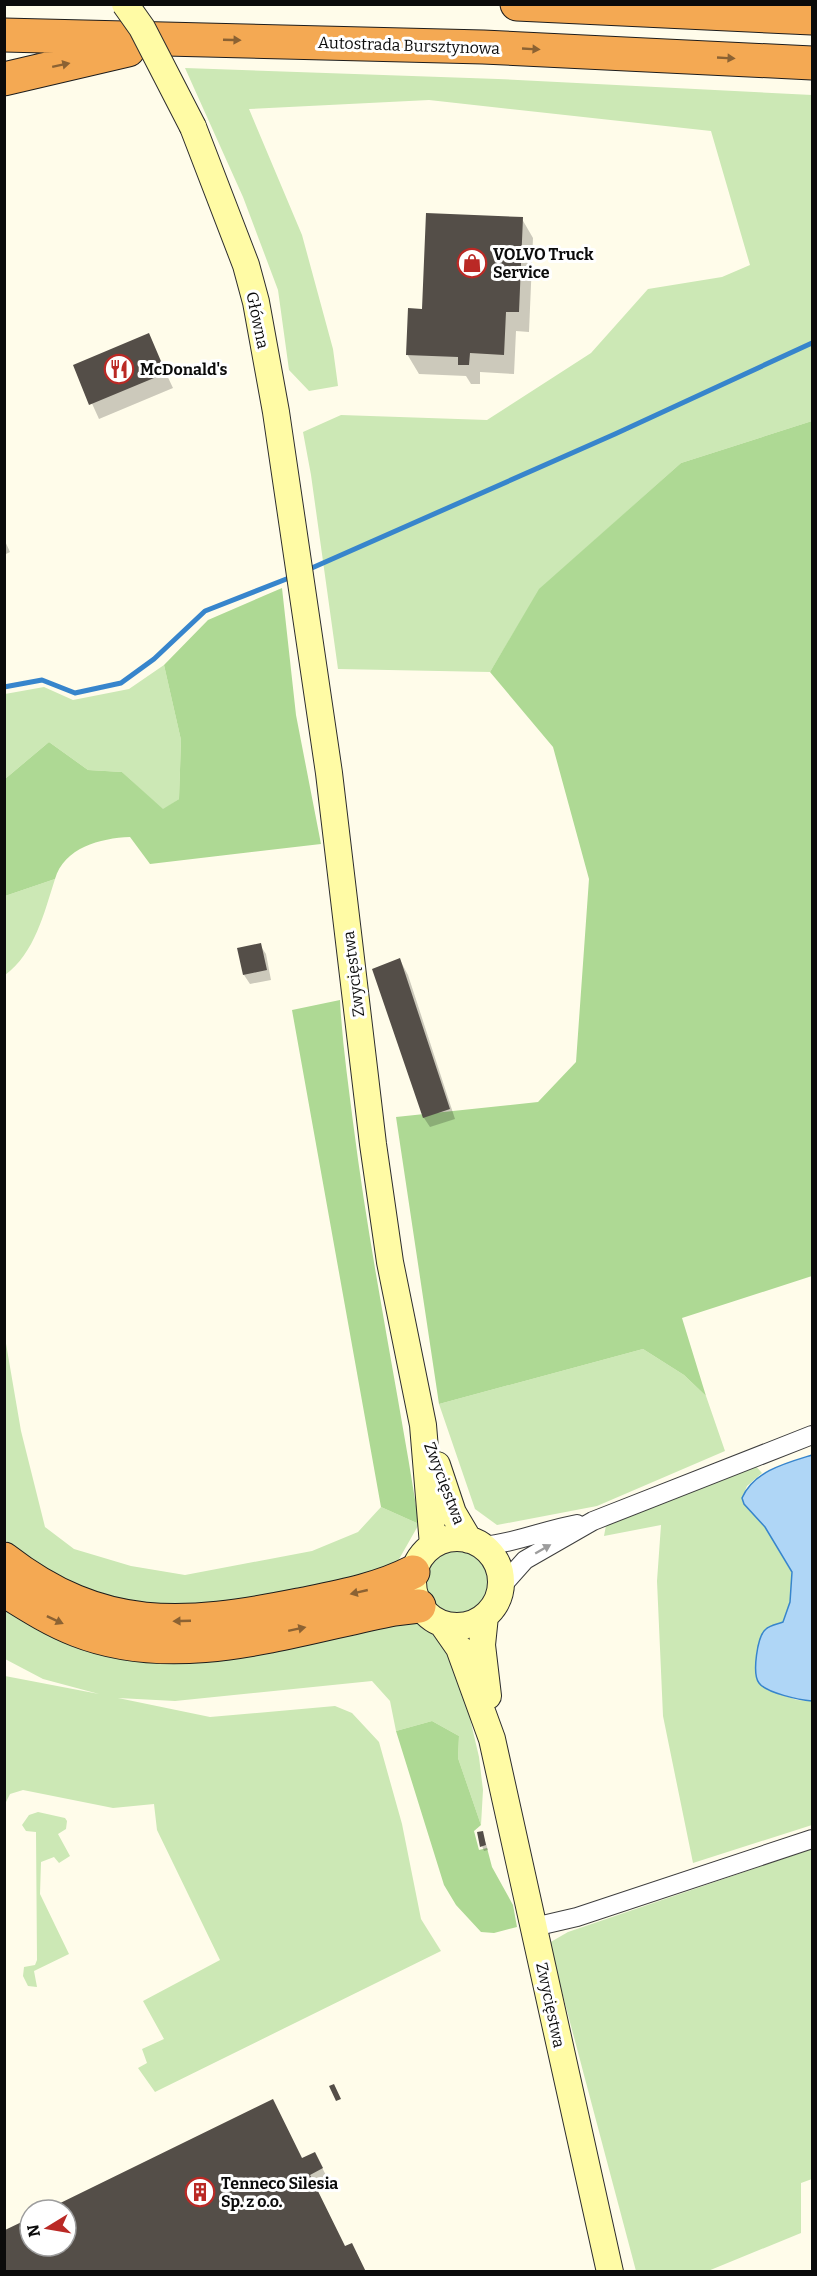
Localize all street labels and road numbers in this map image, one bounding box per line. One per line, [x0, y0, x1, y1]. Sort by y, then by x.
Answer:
street label: Autostrada Bursztynowa [318, 33, 500, 58]
street label: Główna [242, 290, 273, 351]
street label: Zwycięstwa [339, 930, 368, 1018]
street label: Zwycięstwa [420, 1439, 469, 1527]
street label: Zwycięstwa [532, 1961, 569, 2050]

